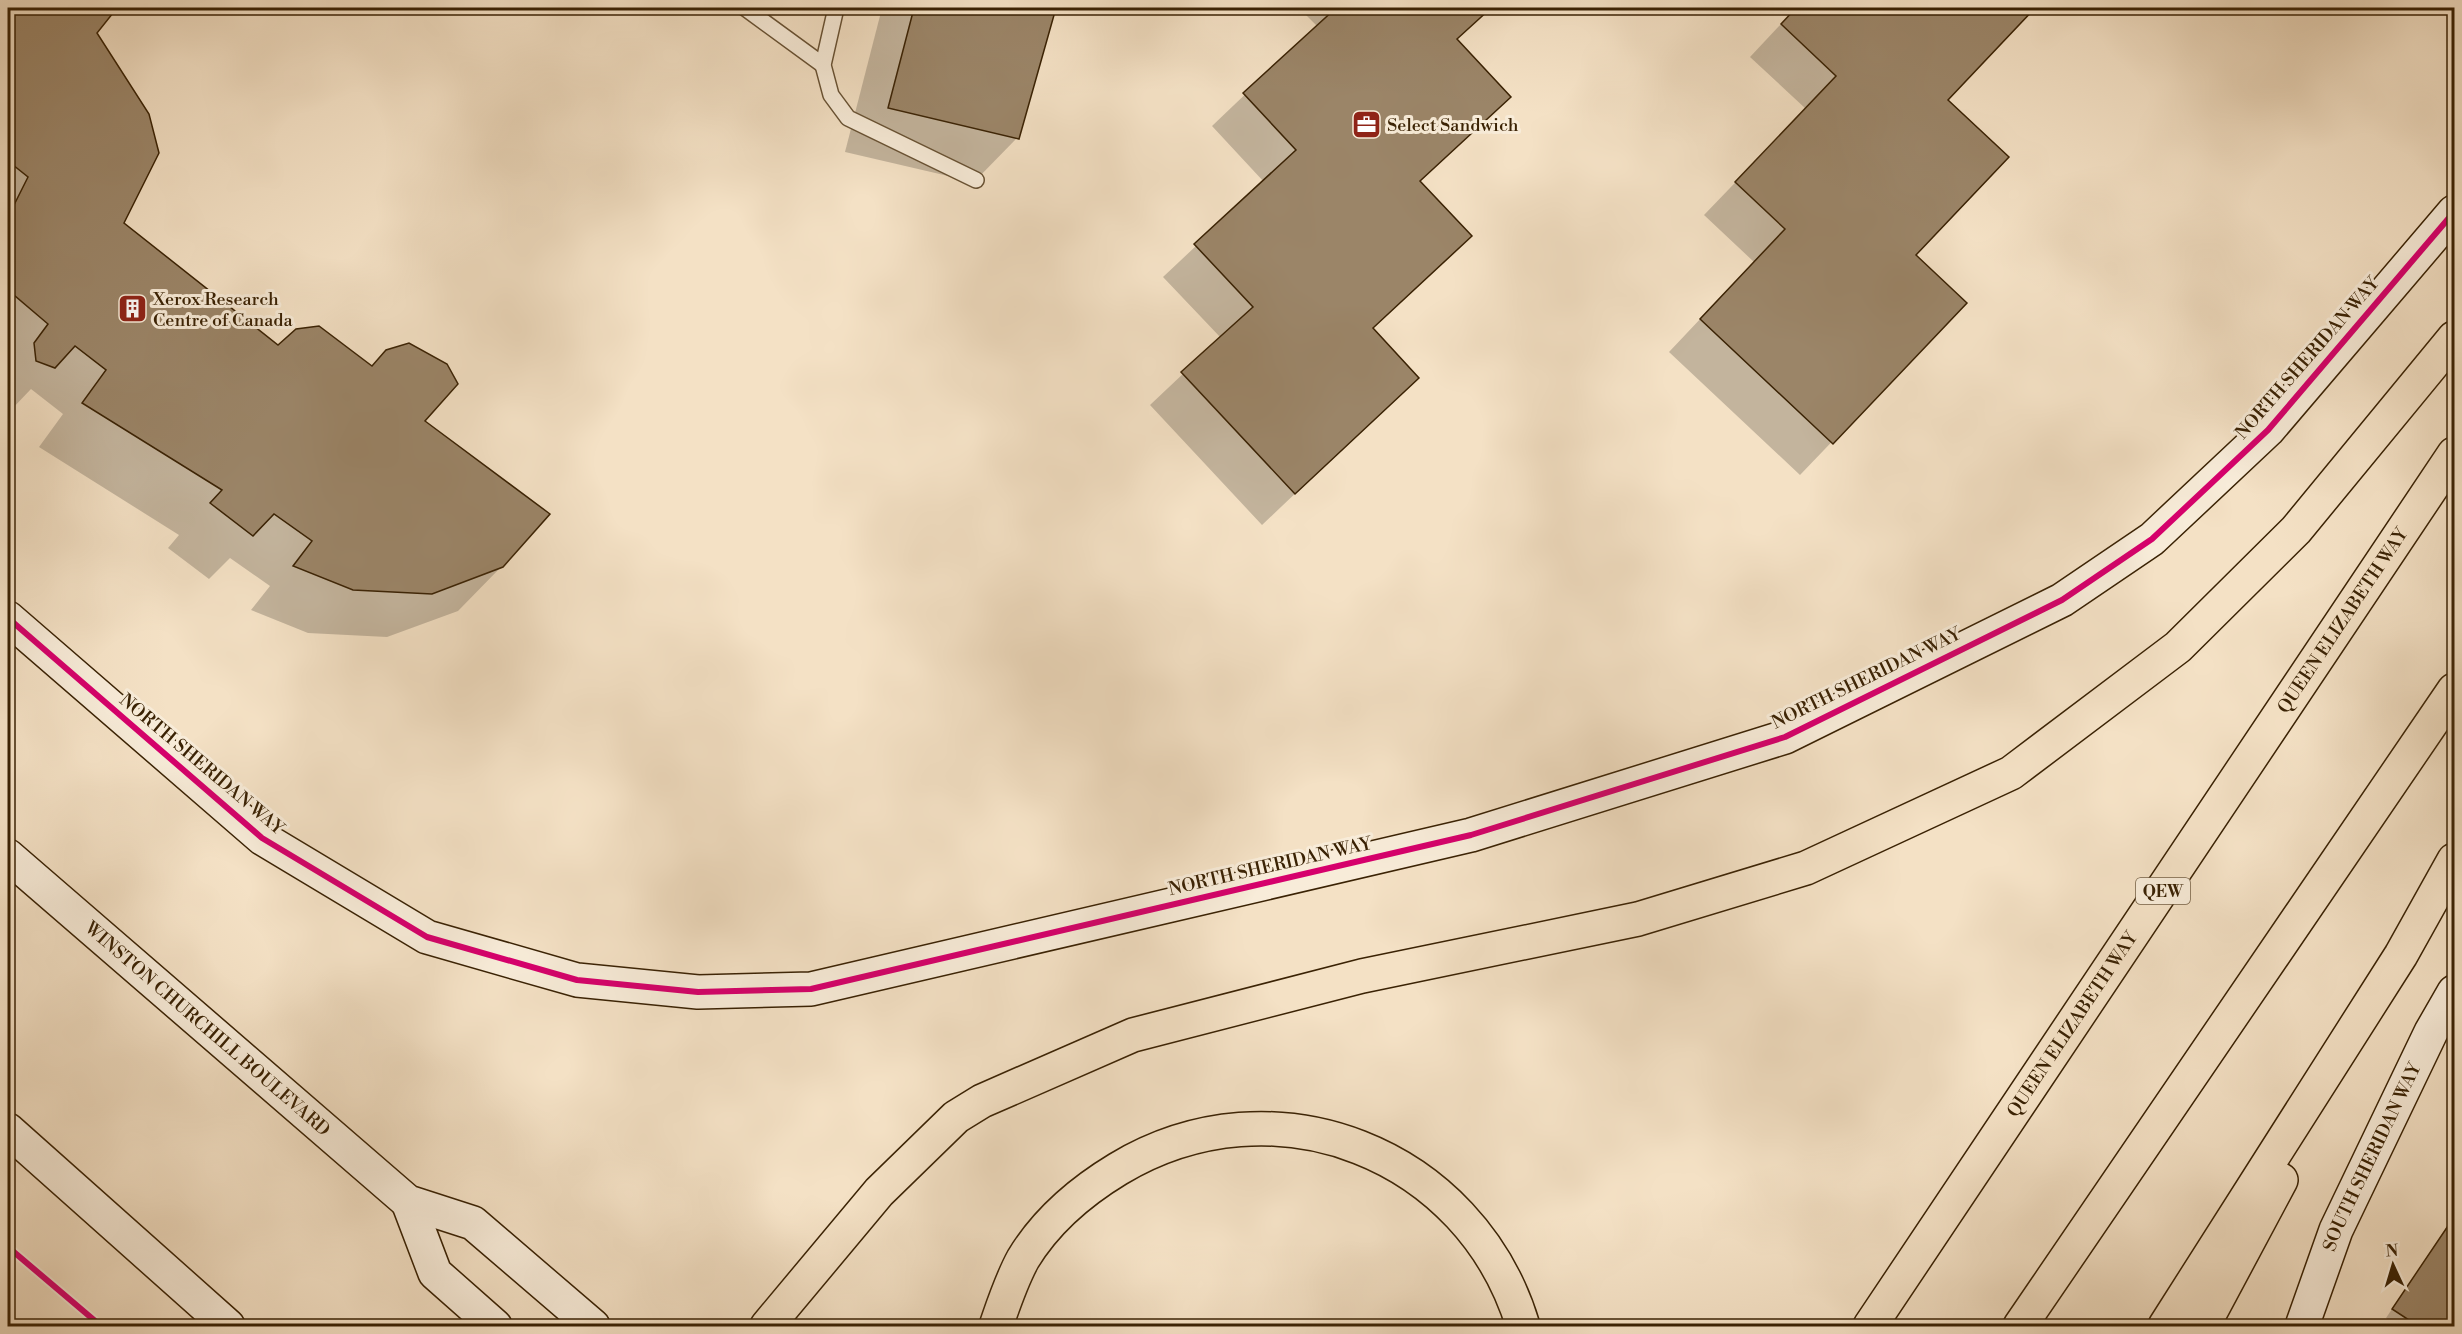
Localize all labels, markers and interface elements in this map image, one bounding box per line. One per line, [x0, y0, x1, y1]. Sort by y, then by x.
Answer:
office icon: Select Sandwich [1350, 109, 1382, 141]
place label: Select Sandwich [1387, 114, 1519, 137]
street label: NORTH SHERIDAN WAY [2231, 271, 2385, 444]
place label: Xerox Research Centre of Canada [152, 288, 294, 332]
building icon: Xerox Research Centre of Canada [116, 293, 148, 325]
street label: QUEEN ELIZABETH WAY [2273, 523, 2414, 718]
street label: NORTH SHERIDAN WAY [1768, 622, 1966, 734]
street label: NORTH SHERIDAN WAY [115, 689, 290, 841]
street label: NORTH SHERIDAN WAY [1166, 832, 1375, 901]
road number: QEW [2136, 878, 2190, 904]
street label: WINSTON CHURCHILL BOULEVARD [79, 916, 335, 1142]
street label: QUEEN ELIZABETH WAY [2002, 927, 2143, 1122]
street label: SOUTH SHERIDAN WAY [2320, 1059, 2426, 1255]
north arrow [2363, 1235, 2423, 1295]

